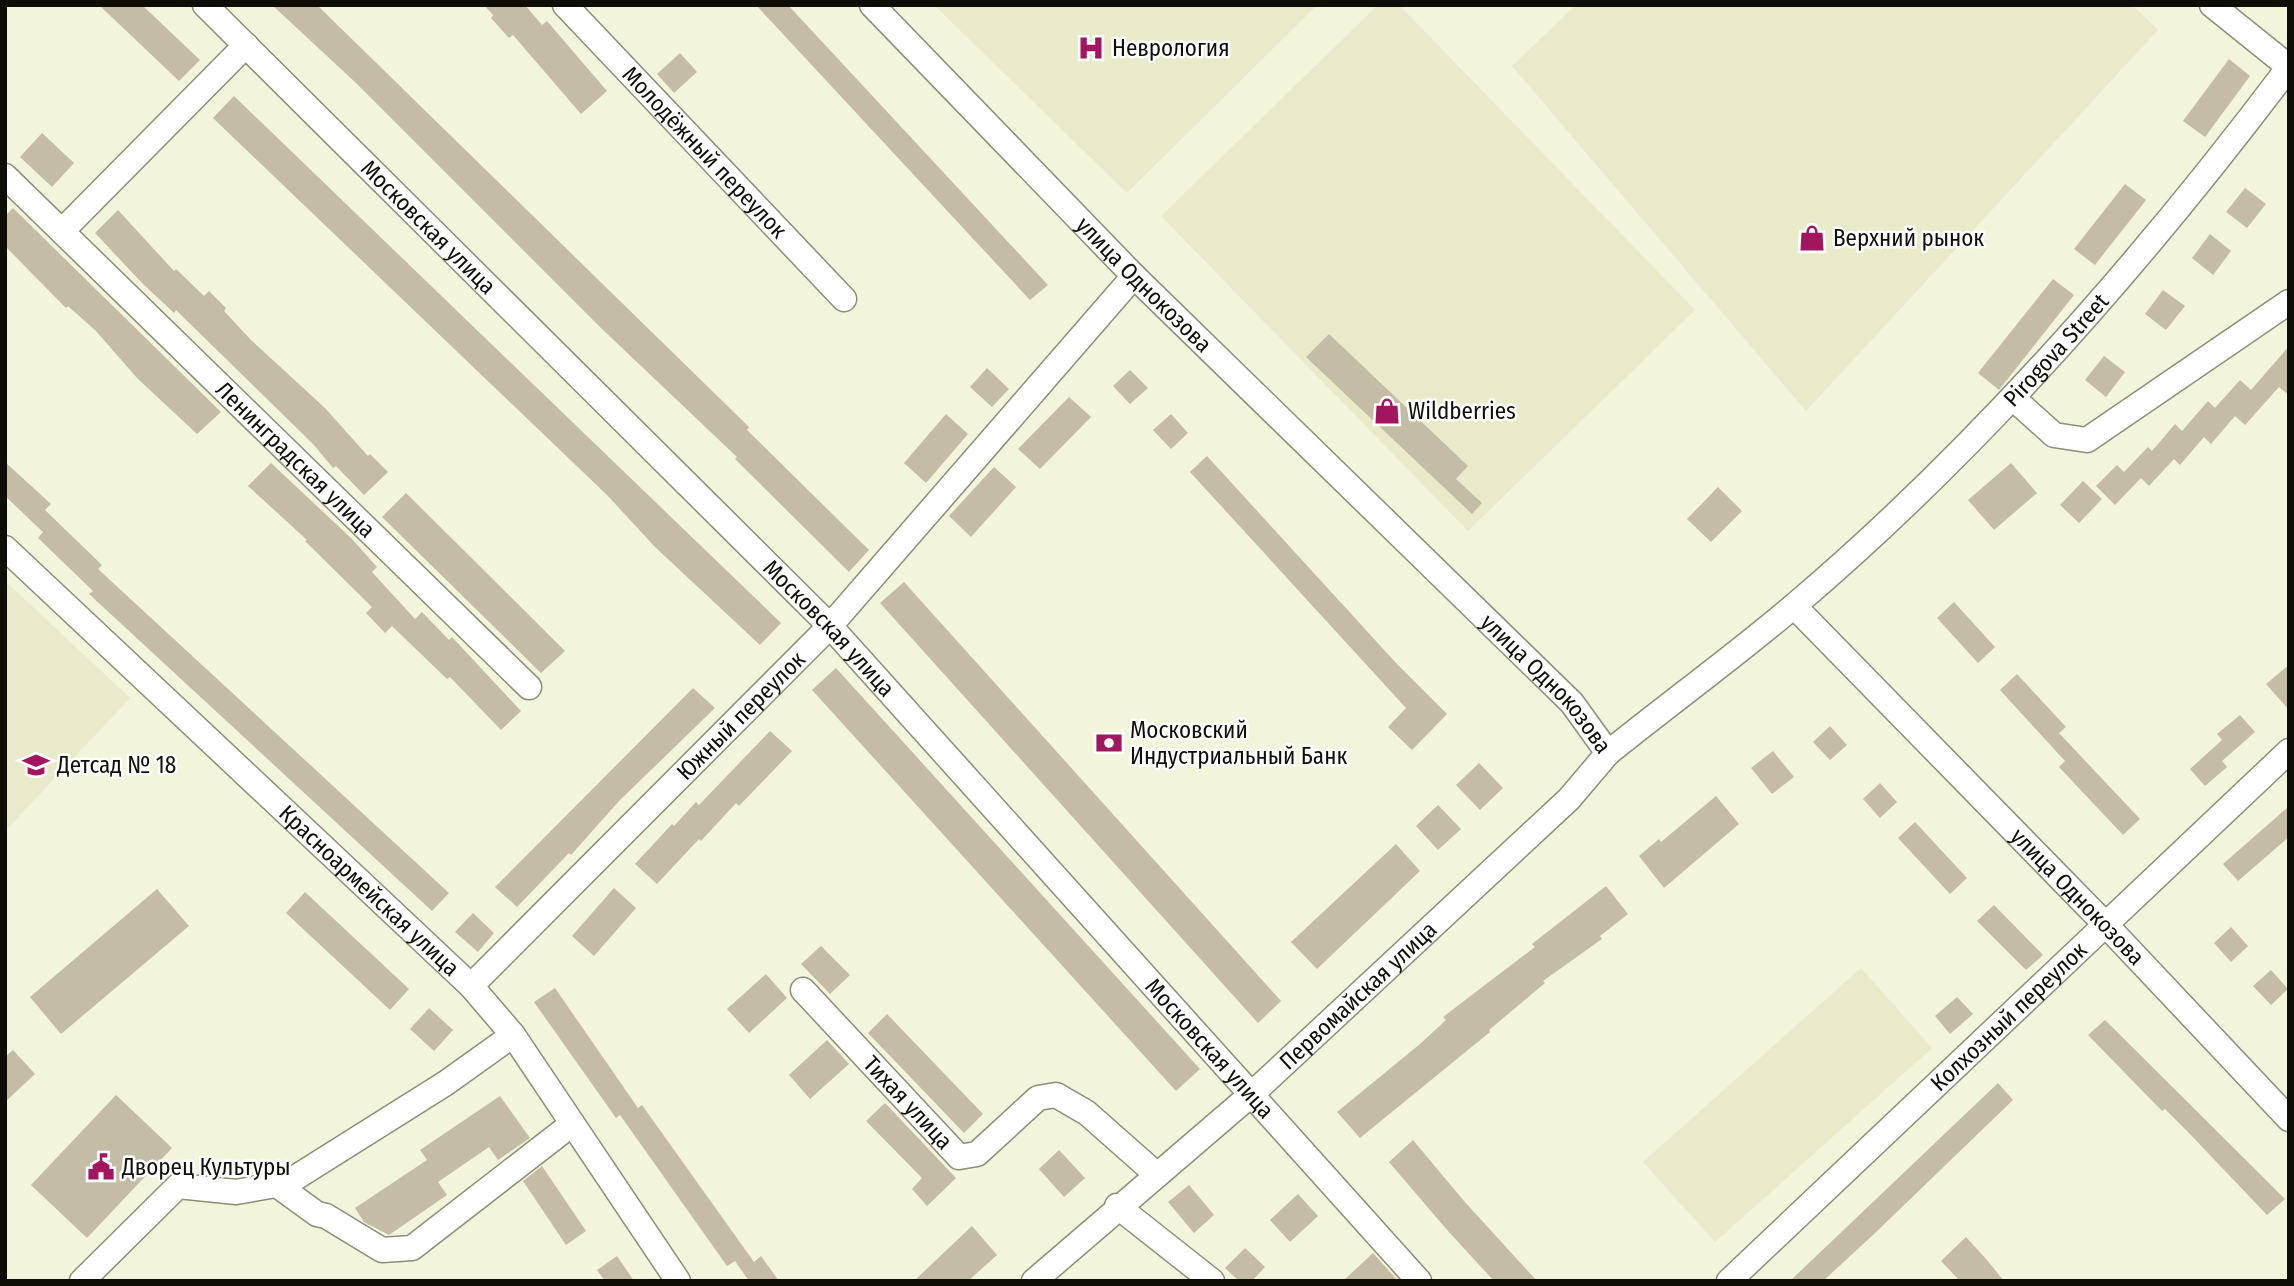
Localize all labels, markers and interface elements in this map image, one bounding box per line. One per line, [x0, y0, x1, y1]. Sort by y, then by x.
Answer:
hospital icon: Неврология [1076, 33, 1106, 63]
place label: Неврология [1112, 34, 1230, 62]
street label: Молодёжный переулок [617, 60, 793, 244]
street label: Московская улица [355, 154, 502, 300]
street label: улица Однокозова [1070, 211, 1218, 358]
shop icon: Верхний рынок [1797, 223, 1827, 253]
place label: Верхний рынок [1833, 224, 1984, 252]
street label: Pirogova Street [1998, 287, 2115, 412]
street label: Ленинградская улица [210, 376, 381, 543]
shop icon: Wildberries [1372, 396, 1402, 426]
place label: Wildberries [1408, 397, 1516, 425]
street label: Московская улица [757, 554, 901, 702]
street label: улица Однокозова [1475, 608, 1618, 759]
street label: Южный переулок [671, 645, 811, 786]
place label: Московский Индустриальный Банк [1130, 716, 1347, 770]
bank icon: Московский Индустриальный Банк [1094, 728, 1124, 758]
school or university icon: Детсад № 18 [21, 750, 51, 780]
place label: Детсад № 18 [56, 751, 176, 779]
street label: Красноармейская улица [273, 799, 465, 982]
street label: улица Однокозова [2005, 822, 2150, 971]
street label: Первомайская улица [1273, 915, 1442, 1075]
street label: Колхозный переулок [1925, 936, 2093, 1097]
street label: Московская улица [1140, 973, 1280, 1124]
street label: Тихая улица [858, 1050, 959, 1155]
public building icon: Дворец Культуры [86, 1152, 116, 1182]
place label: Дворец Культуры [121, 1153, 290, 1181]

